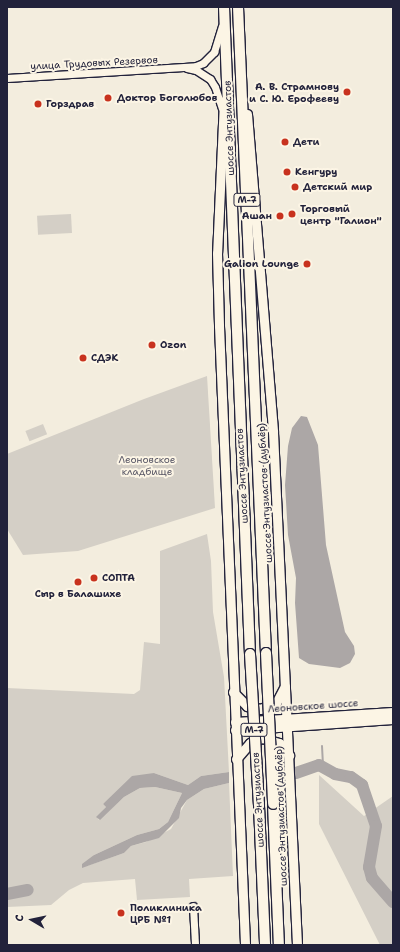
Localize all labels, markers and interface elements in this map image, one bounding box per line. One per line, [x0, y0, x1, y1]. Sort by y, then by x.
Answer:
street label: улица Трудовых Резервов [30, 54, 158, 72]
street label: шоссе Энтузиастов [221, 80, 237, 176]
place label: А. В. Страмнову и С. Ю. Ерофееву [249, 80, 339, 104]
marker: А. В. Страмнову и С. Ю. Ерофееву [342, 87, 352, 97]
marker: Доктор Боголюбов [102, 92, 114, 104]
place label: Доктор Боголюбов [117, 92, 217, 104]
place label: Горздрав [46, 98, 94, 110]
marker: Горздрав [33, 99, 43, 109]
place label: Дети [293, 136, 319, 148]
marker: Дети [280, 137, 290, 147]
place label: Кенгуру [295, 166, 337, 178]
marker: Кенгуру [282, 167, 292, 177]
place label: Детский мир [303, 181, 372, 193]
marker: Детский мир [290, 182, 300, 192]
road number: М-7 [233, 193, 261, 207]
place label: Торговый центр "Галион" [300, 202, 382, 226]
marker: Торговый центр "Галион" [287, 209, 297, 219]
place label: Ашан [242, 210, 272, 222]
marker: Ашан [275, 211, 285, 221]
place label: Galion Lounge [224, 258, 299, 270]
marker: Galion Lounge [302, 259, 312, 269]
place label: Ozon [160, 339, 186, 351]
marker: Ozon [147, 340, 157, 350]
place label: СДЭК [91, 352, 118, 364]
marker: СДЭК [78, 353, 88, 363]
street label: шоссе Энтузиастов (дублёр) [255, 423, 275, 563]
street label: шоссе Энтузиастов [234, 428, 250, 524]
park label: Леоновское кладбище [118, 453, 176, 476]
place label: СОПТА [102, 572, 135, 584]
marker: СОПТА [89, 573, 99, 583]
marker: Сыр в Балашихе [73, 577, 83, 587]
place label: Сыр в Балашихе [35, 588, 121, 600]
street label: Леоновское шоссе [267, 697, 359, 715]
road number: М-7 [240, 723, 268, 737]
street label: шоссе Энтузиастов (дублёр) [273, 746, 289, 886]
street label: шоссе Энтузиастов [250, 752, 266, 848]
north arrow [12, 900, 52, 940]
place label: Поликлиника ЦРБ №1 [130, 901, 202, 924]
marker: Поликлиника ЦРБ №1 [115, 907, 127, 919]
text: С [12, 914, 28, 923]

